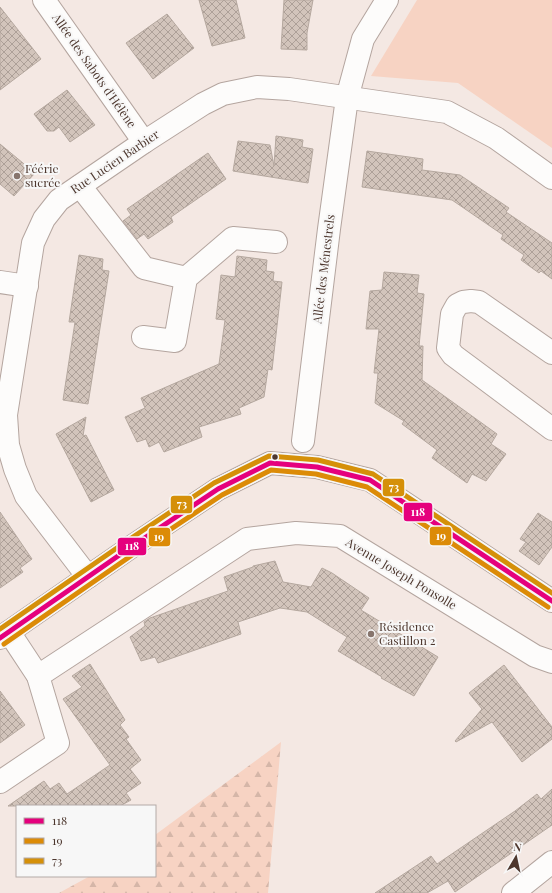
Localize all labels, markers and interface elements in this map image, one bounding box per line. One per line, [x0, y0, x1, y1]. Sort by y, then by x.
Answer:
street label: Allée des Sabots d'Hélène [49, 9, 140, 131]
street label: Rue Lucien Barbier [67, 125, 162, 197]
place label: Féérie sucrée [25, 160, 60, 190]
marker: Féérie sucrée [12, 171, 22, 181]
street label: Allée des Ménestrels [308, 213, 338, 325]
unlabelled marker [270, 452, 280, 462]
line badge: 73 [382, 478, 405, 497]
text: 73 [389, 479, 399, 494]
line badge: 73 [170, 495, 193, 514]
text: 73 [177, 496, 187, 511]
line badge: 118 [403, 502, 433, 522]
text: 118 [411, 504, 425, 519]
line badge: 19 [429, 526, 452, 546]
line badge: 19 [148, 527, 171, 547]
text: 19 [436, 528, 446, 543]
text: 19 [154, 529, 164, 544]
street label: Avenue Joseph Ponsolle [342, 533, 460, 613]
line badge: 118 [117, 537, 147, 556]
text: 118 [125, 538, 139, 553]
place label: Résidence Castillon 2 [379, 618, 436, 648]
marker: Résidence Castillon 2 [366, 629, 376, 639]
legend [16, 805, 156, 877]
text: 118 [52, 812, 67, 828]
text: 19 [52, 832, 63, 848]
north arrow [496, 837, 536, 877]
text: N [513, 839, 523, 855]
text: 73 [52, 852, 62, 868]

